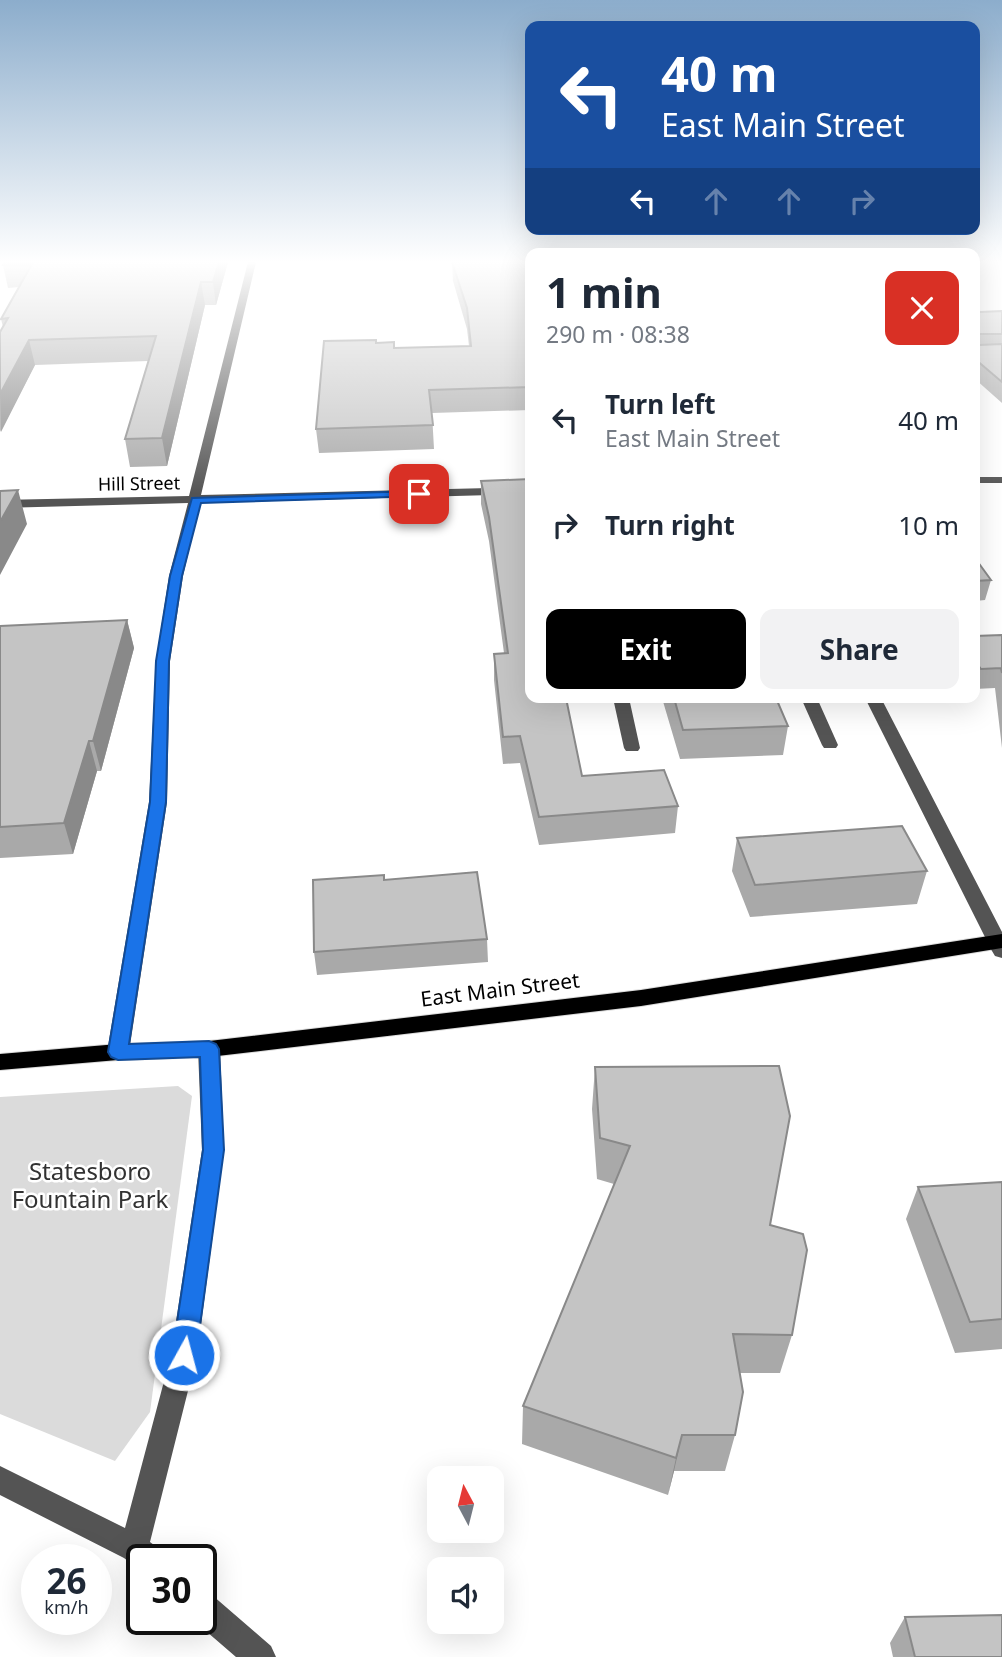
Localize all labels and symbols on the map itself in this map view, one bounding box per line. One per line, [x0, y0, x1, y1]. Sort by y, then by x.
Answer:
pin [389, 464, 449, 524]
street label: Hill Street [98, 470, 181, 496]
street label: East Main Street [419, 965, 581, 1013]
park label: Statesboro Fountain Park [12, 1154, 169, 1215]
position arrow [147, 1318, 221, 1392]
north arrow [427, 1466, 504, 1544]
speed limit sign: 30 [126, 1544, 217, 1635]

